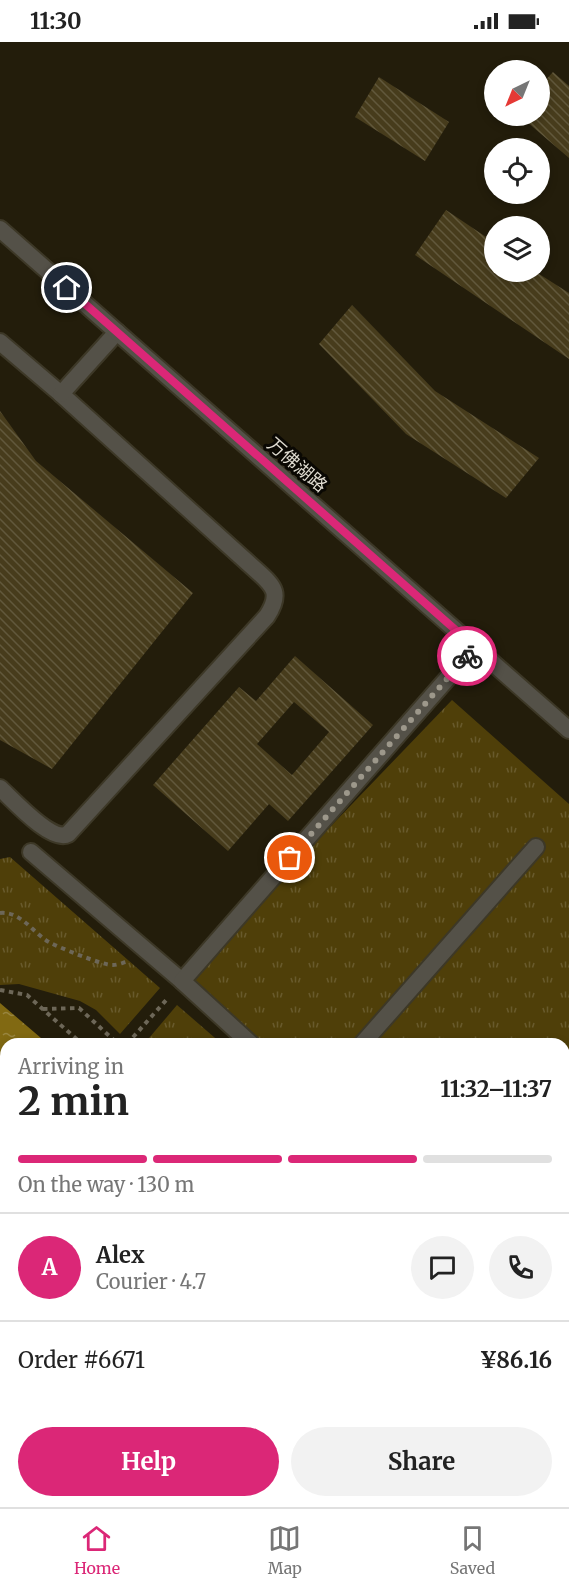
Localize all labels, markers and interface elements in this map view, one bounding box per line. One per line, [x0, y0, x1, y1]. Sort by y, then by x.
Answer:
text: 11:30 [30, 7, 82, 35]
north arrow [484, 60, 550, 126]
map controls [484, 60, 550, 282]
button: locate [484, 138, 550, 204]
button: layers [484, 216, 550, 282]
pin [41, 262, 92, 313]
icon: home [50, 271, 83, 304]
street label: 万佛湖路 [263, 432, 332, 497]
courier [437, 626, 497, 686]
icon: bike [451, 640, 484, 673]
pin [264, 832, 315, 883]
icon: bag [273, 841, 306, 874]
text: Arriving in [18, 1054, 124, 1079]
text: 11:32–11:37 [440, 1075, 552, 1103]
text: 2 min [18, 1077, 129, 1126]
text: On the way · 130 m [18, 1172, 194, 1197]
button: chat [411, 1236, 474, 1299]
button: phone [489, 1236, 552, 1299]
text: Alex [96, 1241, 145, 1269]
text: A [42, 1253, 57, 1281]
text: Courier · 4.7 [96, 1269, 206, 1294]
text: Order #6671 [18, 1346, 145, 1374]
text: ¥86.16 [480, 1346, 552, 1374]
button: Help [18, 1427, 279, 1496]
button: Share [291, 1427, 552, 1496]
tab: Home [74, 1522, 120, 1578]
tab: Map [268, 1522, 302, 1578]
tab: Saved [450, 1522, 495, 1578]

